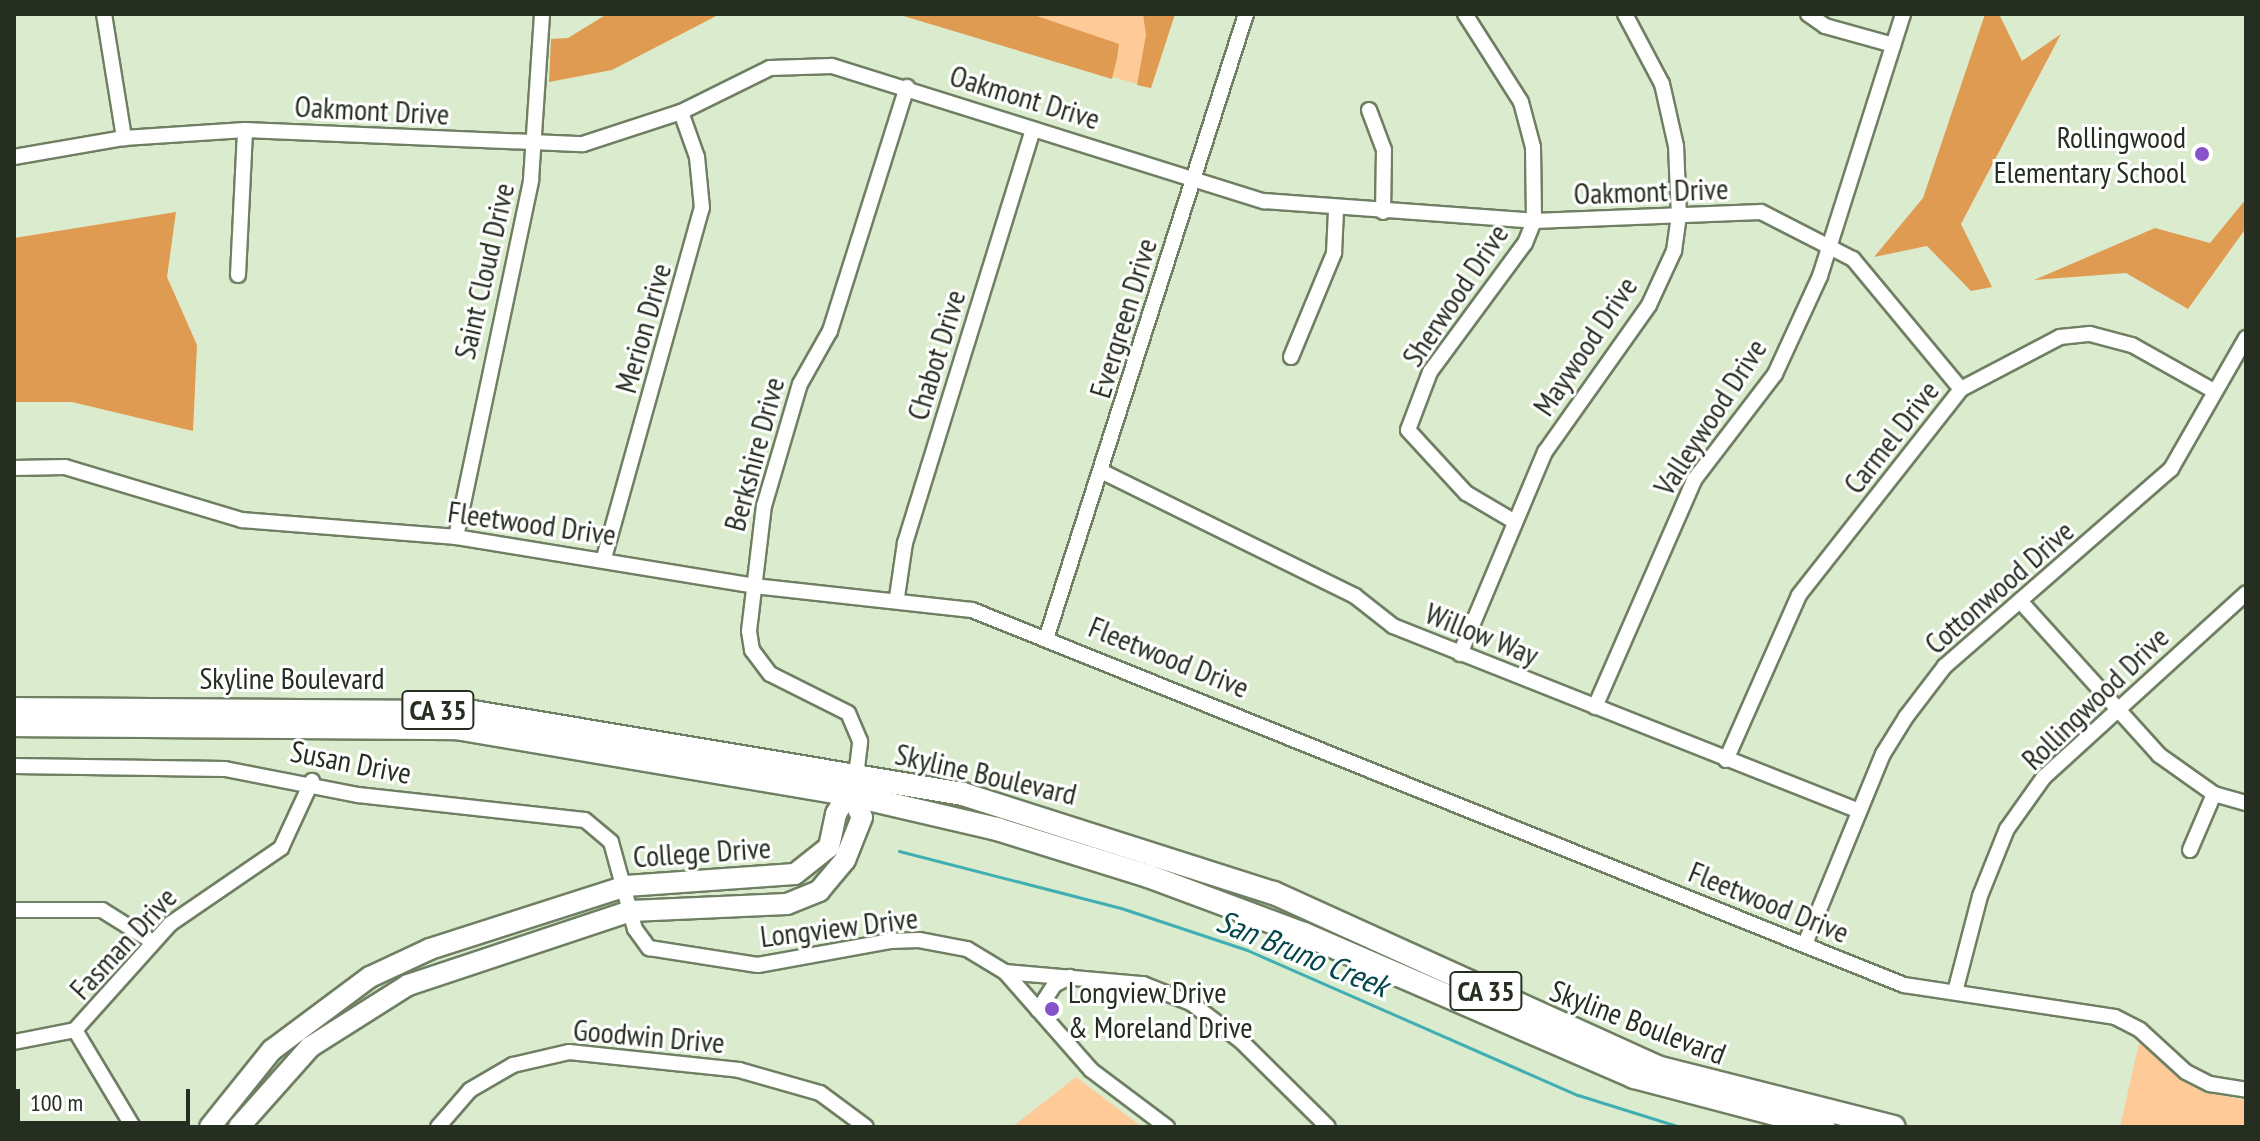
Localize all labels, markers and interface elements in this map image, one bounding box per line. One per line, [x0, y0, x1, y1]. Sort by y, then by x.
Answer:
street label: Oakmont Drive [946, 57, 1104, 137]
street label: Oakmont Drive [294, 88, 450, 132]
place label: Rollingwood Elementary School [1993, 119, 2186, 190]
marker: Rollingwood Elementary School [2193, 145, 2211, 163]
street label: Oakmont Drive [1573, 170, 1729, 212]
street label: Saint Cloud Drive [446, 179, 522, 363]
street label: Sherwood Drive [1394, 217, 1516, 373]
street label: Evergreen Drive [1082, 234, 1164, 402]
street label: Merion Drive [607, 259, 679, 397]
street label: Maywood Drive [1525, 270, 1645, 422]
street label: Chabot Drive [899, 286, 973, 424]
street label: Valleywood Drive [1646, 332, 1774, 502]
street label: Berkshire Drive [716, 373, 792, 535]
street label: Carmel Drive [1836, 373, 1946, 501]
street label: Fleetwood Drive [446, 493, 618, 553]
street label: Cottonwood Drive [1917, 513, 2081, 661]
street label: Willow Way [1420, 595, 1544, 673]
street label: Fleetwood Drive [1084, 609, 1254, 705]
street label: Rollingwood Drive [2014, 619, 2176, 777]
street label: Skyline Boulevard [199, 660, 385, 696]
road number: CA 35 [400, 686, 476, 734]
street label: Susan Drive [288, 733, 414, 791]
street label: Skyline Boulevard [892, 736, 1080, 812]
street label: College Drive [632, 829, 772, 875]
street label: Fleetwood Drive [1684, 854, 1854, 950]
street label: Fasman Drive [62, 879, 184, 1007]
street label: Longview Drive [758, 899, 920, 955]
water label: San Bruno Creek [1212, 901, 1394, 1005]
road number: CA 35 [1448, 967, 1524, 1015]
street label: Skyline Boulevard [1545, 972, 1731, 1072]
place label: Longview Drive & Moreland Drive [1068, 974, 1253, 1044]
marker: Longview Drive & Moreland Drive [1043, 1000, 1061, 1018]
street label: Goodwin Drive [572, 1011, 726, 1061]
scale bar [20, 1073, 194, 1123]
text: 100 m [30, 1087, 83, 1118]

